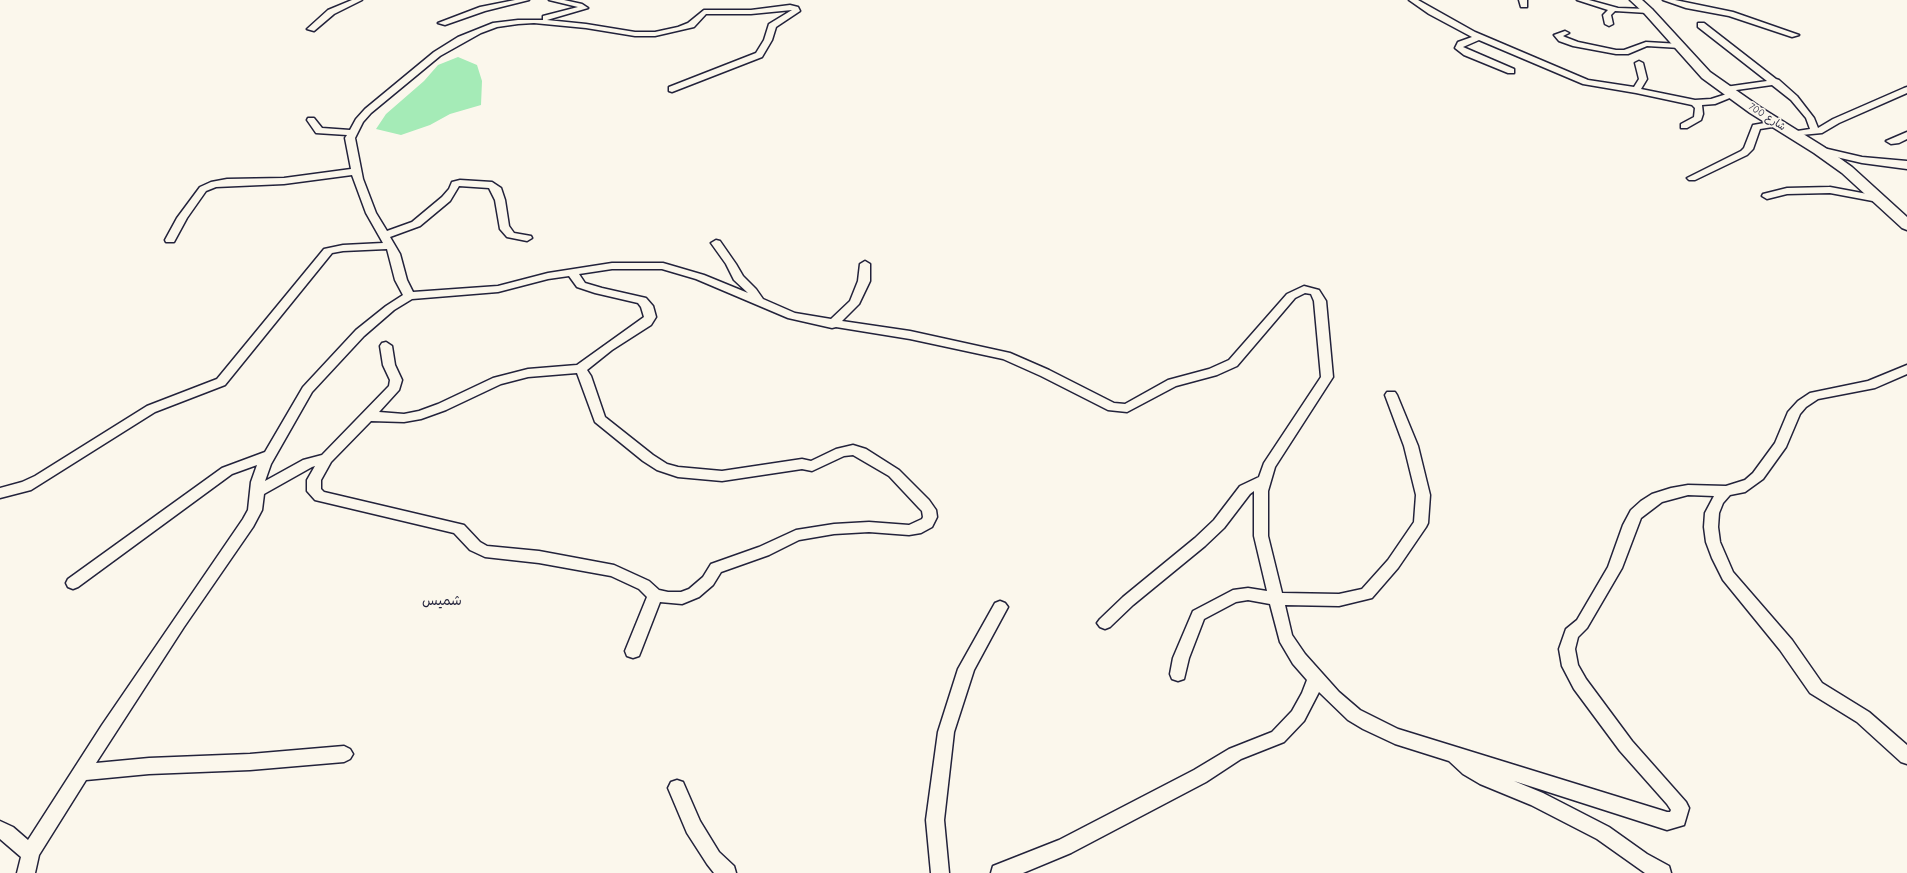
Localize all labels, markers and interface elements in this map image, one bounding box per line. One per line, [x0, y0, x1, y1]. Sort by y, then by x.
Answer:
street label: شارع 700 [1746, 101, 1788, 133]
district label: شميس [422, 593, 462, 609]

